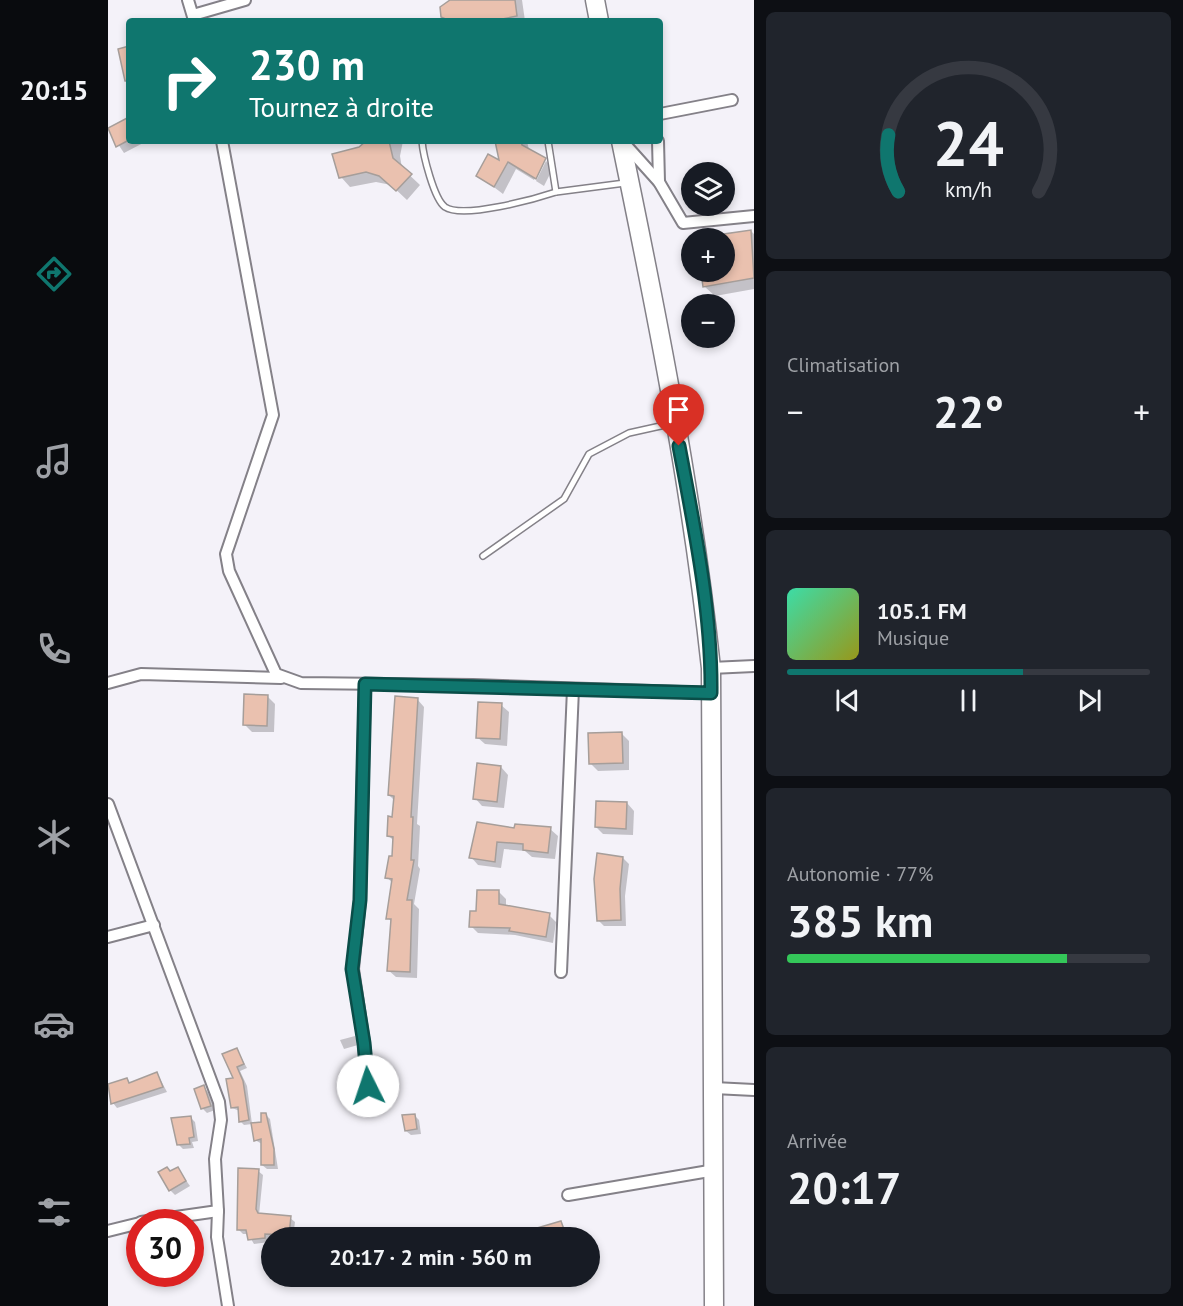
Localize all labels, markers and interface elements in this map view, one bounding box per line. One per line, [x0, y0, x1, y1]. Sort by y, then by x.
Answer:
text: 230 m [249, 37, 365, 92]
icon: right [150, 42, 228, 120]
text: 20:15 [20, 73, 88, 107]
text: Tournez à droite [249, 90, 434, 124]
text: 24 [933, 103, 1004, 184]
map controls [681, 162, 735, 348]
button: layers [681, 162, 735, 216]
text: km/h [945, 176, 992, 204]
button: + [681, 228, 735, 282]
icon: directions [33, 253, 75, 295]
button: − [681, 294, 735, 348]
text: Climatisation [787, 352, 900, 378]
text: 22° [933, 382, 1004, 440]
pin [653, 384, 704, 446]
text: − [787, 390, 804, 433]
text: + [1133, 390, 1150, 433]
icon: arrive [662, 393, 695, 426]
icon: music [33, 440, 75, 482]
text: 105.1 FM [877, 597, 967, 625]
text: Musique [877, 625, 949, 651]
icon: phone [33, 628, 75, 670]
icon: previous [831, 684, 864, 717]
icon: pause [952, 684, 985, 717]
icon: next [1073, 684, 1106, 717]
icon: climate [33, 816, 75, 858]
text: Autonomie · 77% [787, 861, 933, 887]
text: 385 km [787, 891, 933, 949]
icon: car [33, 1003, 75, 1045]
position arrow [336, 1054, 400, 1118]
text: Arrivée [787, 1128, 847, 1154]
text: 20:17 [787, 1158, 901, 1216]
icon: filters [33, 1191, 75, 1233]
speed limit sign: 30 [126, 1209, 204, 1287]
text: 20:17 · 2 min · 560 m [329, 1243, 532, 1271]

